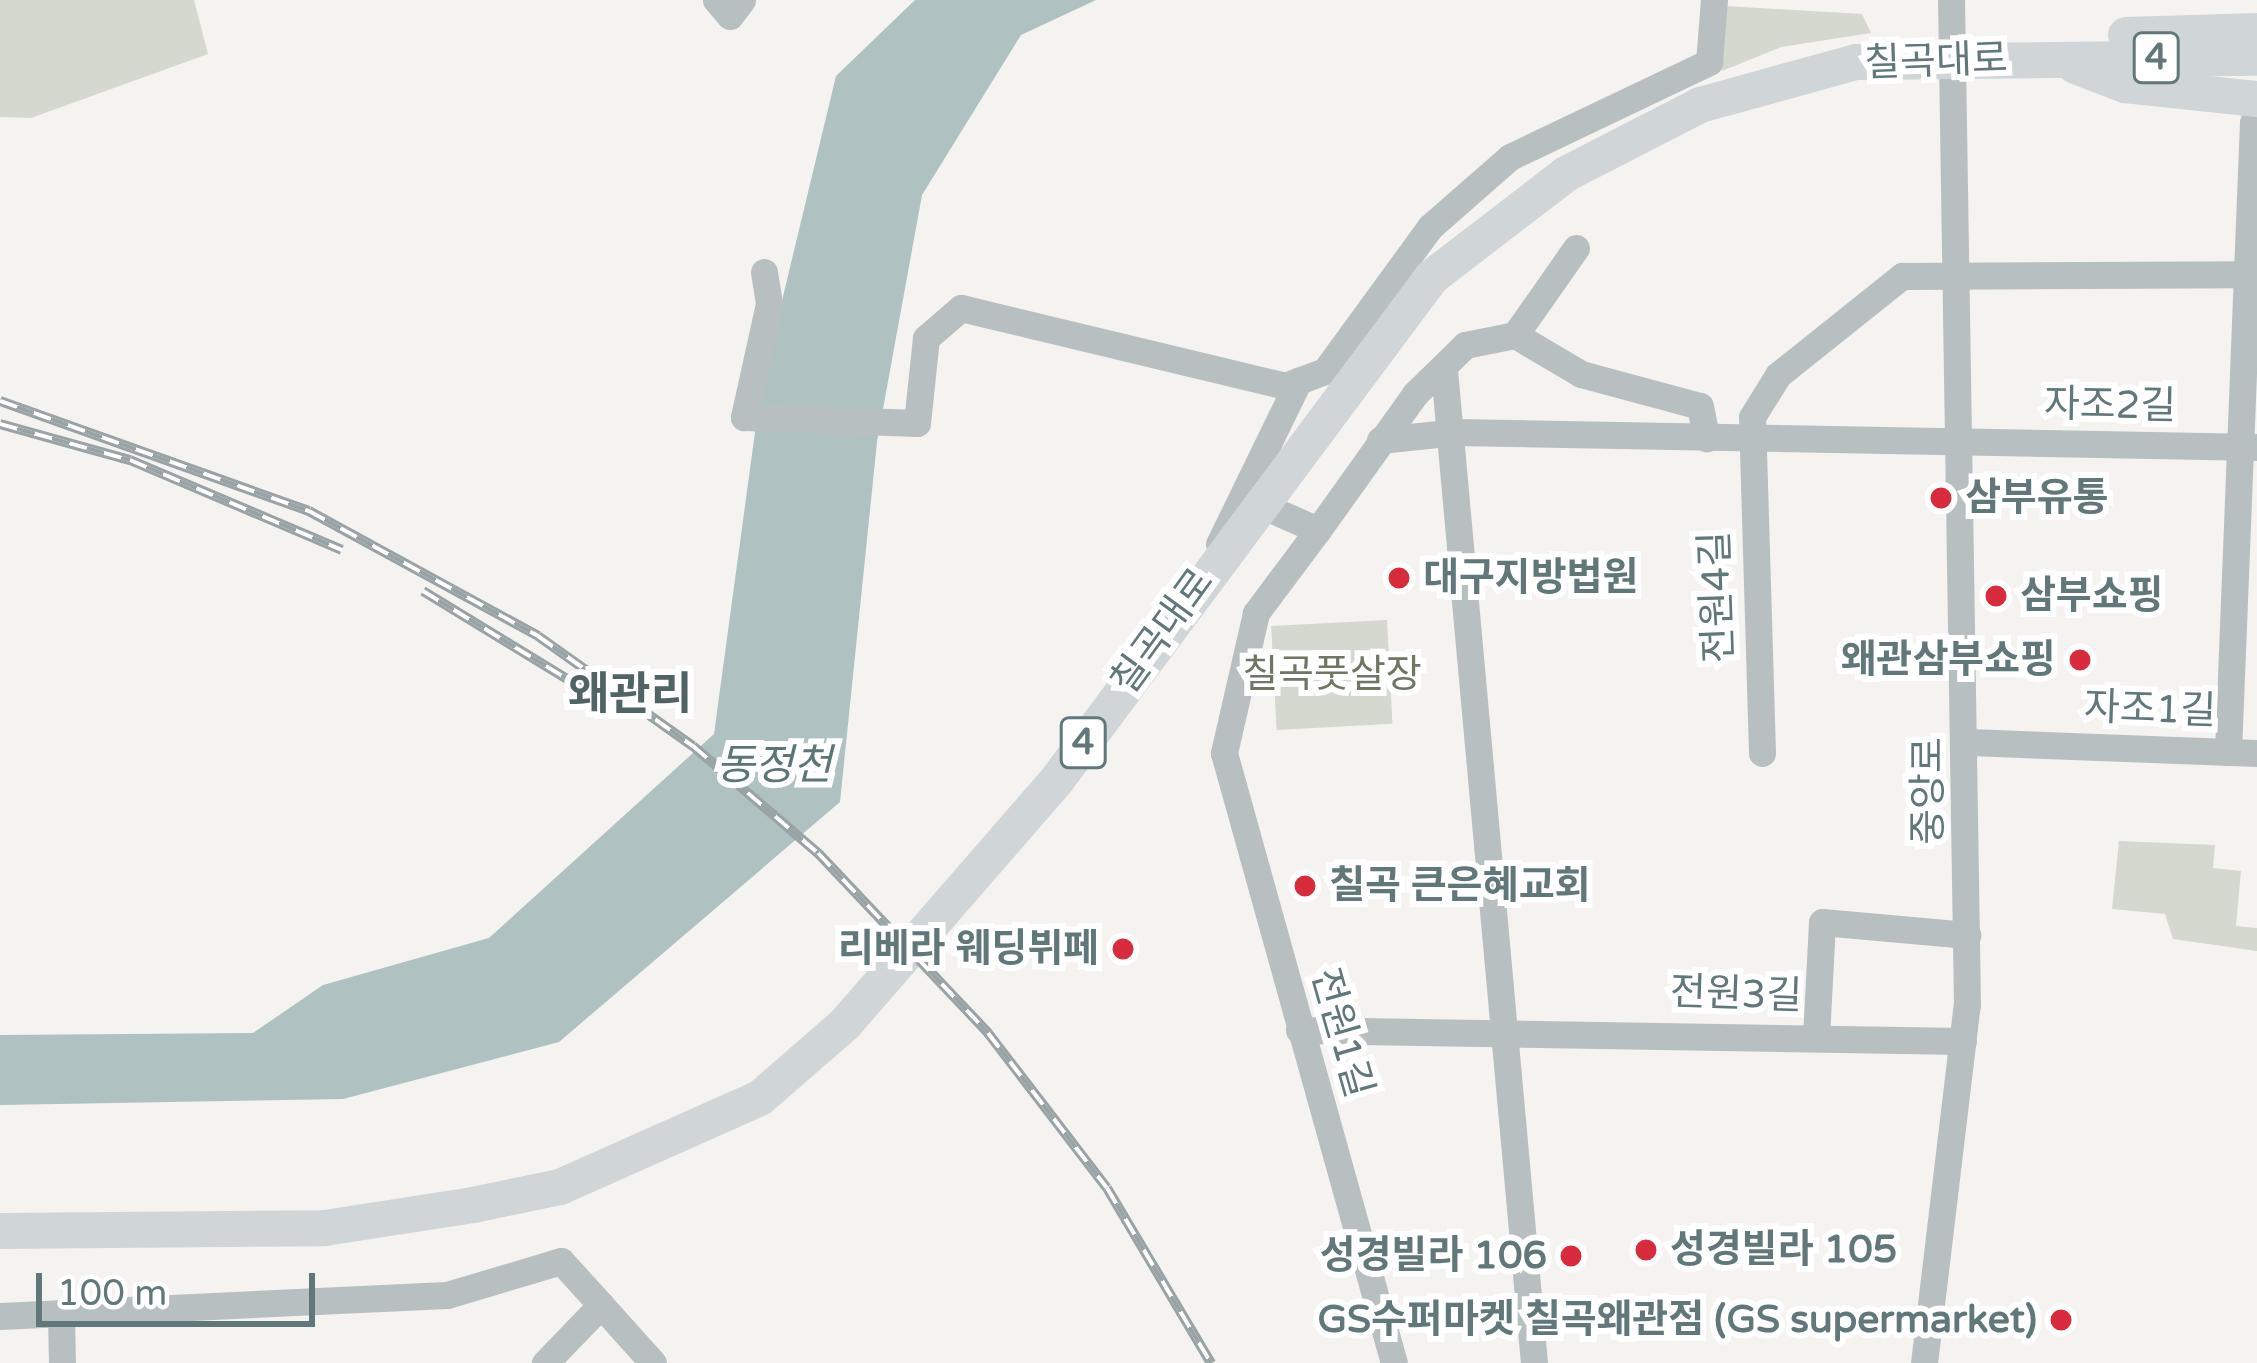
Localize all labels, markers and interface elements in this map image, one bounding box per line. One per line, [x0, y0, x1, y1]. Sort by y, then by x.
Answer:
road number: 4 [2132, 28, 2180, 88]
street label: 칠곡대로 [1863, 36, 2009, 88]
street label: 자조2길 [2044, 381, 2176, 431]
place label: 삼부유통 [1965, 475, 2109, 521]
marker: 삼부유통 [1928, 485, 1954, 511]
street label: 전원4길 [1692, 530, 1744, 664]
place label: 대구지방법원 [1423, 555, 1638, 601]
street label: 칠곡대로 [1102, 560, 1224, 704]
marker: 대구지방법원 [1386, 565, 1412, 591]
place label: 삼부쇼핑 [2020, 573, 2164, 619]
marker: 삼부쇼핑 [1983, 583, 2009, 609]
place label: 왜관삼부쇼핑 [1841, 637, 2056, 683]
marker: 왜관삼부쇼핑 [2067, 647, 2093, 673]
park label: 칠곡풋살장 [1242, 652, 1422, 698]
district label: 왜관리 [568, 669, 692, 723]
street label: 자조1길 [2083, 684, 2217, 736]
road number: 4 [1059, 713, 1107, 773]
street label: 중앙로 [1906, 737, 1952, 845]
water label: 동정천 [716, 741, 832, 791]
place label: 칠곡 큰은혜교회 [1329, 863, 1590, 909]
marker: 칠곡 큰은혜교회 [1292, 873, 1318, 899]
place label: 리베라 웨딩뷔페 [838, 926, 1099, 972]
marker: 리베라 웨딩뷔페 [1110, 936, 1136, 962]
street label: 전원1길 [1300, 963, 1382, 1103]
street label: 전원3길 [1669, 969, 1803, 1021]
place label: 성경빌라 105 [1670, 1227, 1897, 1273]
place label: 성경빌라 106 [1320, 1233, 1547, 1279]
marker: 성경빌라 105 [1633, 1237, 1659, 1263]
marker: 성경빌라 106 [1558, 1243, 1584, 1269]
scale bar [42, 1249, 321, 1323]
text: 100 m [57, 1272, 167, 1315]
place label: GS수퍼마켓 칠곡왜관점 (GS supermarket) [1319, 1297, 2037, 1343]
marker: GS수퍼마켓 칠곡왜관점 (GS supermarket) [2048, 1307, 2074, 1333]

